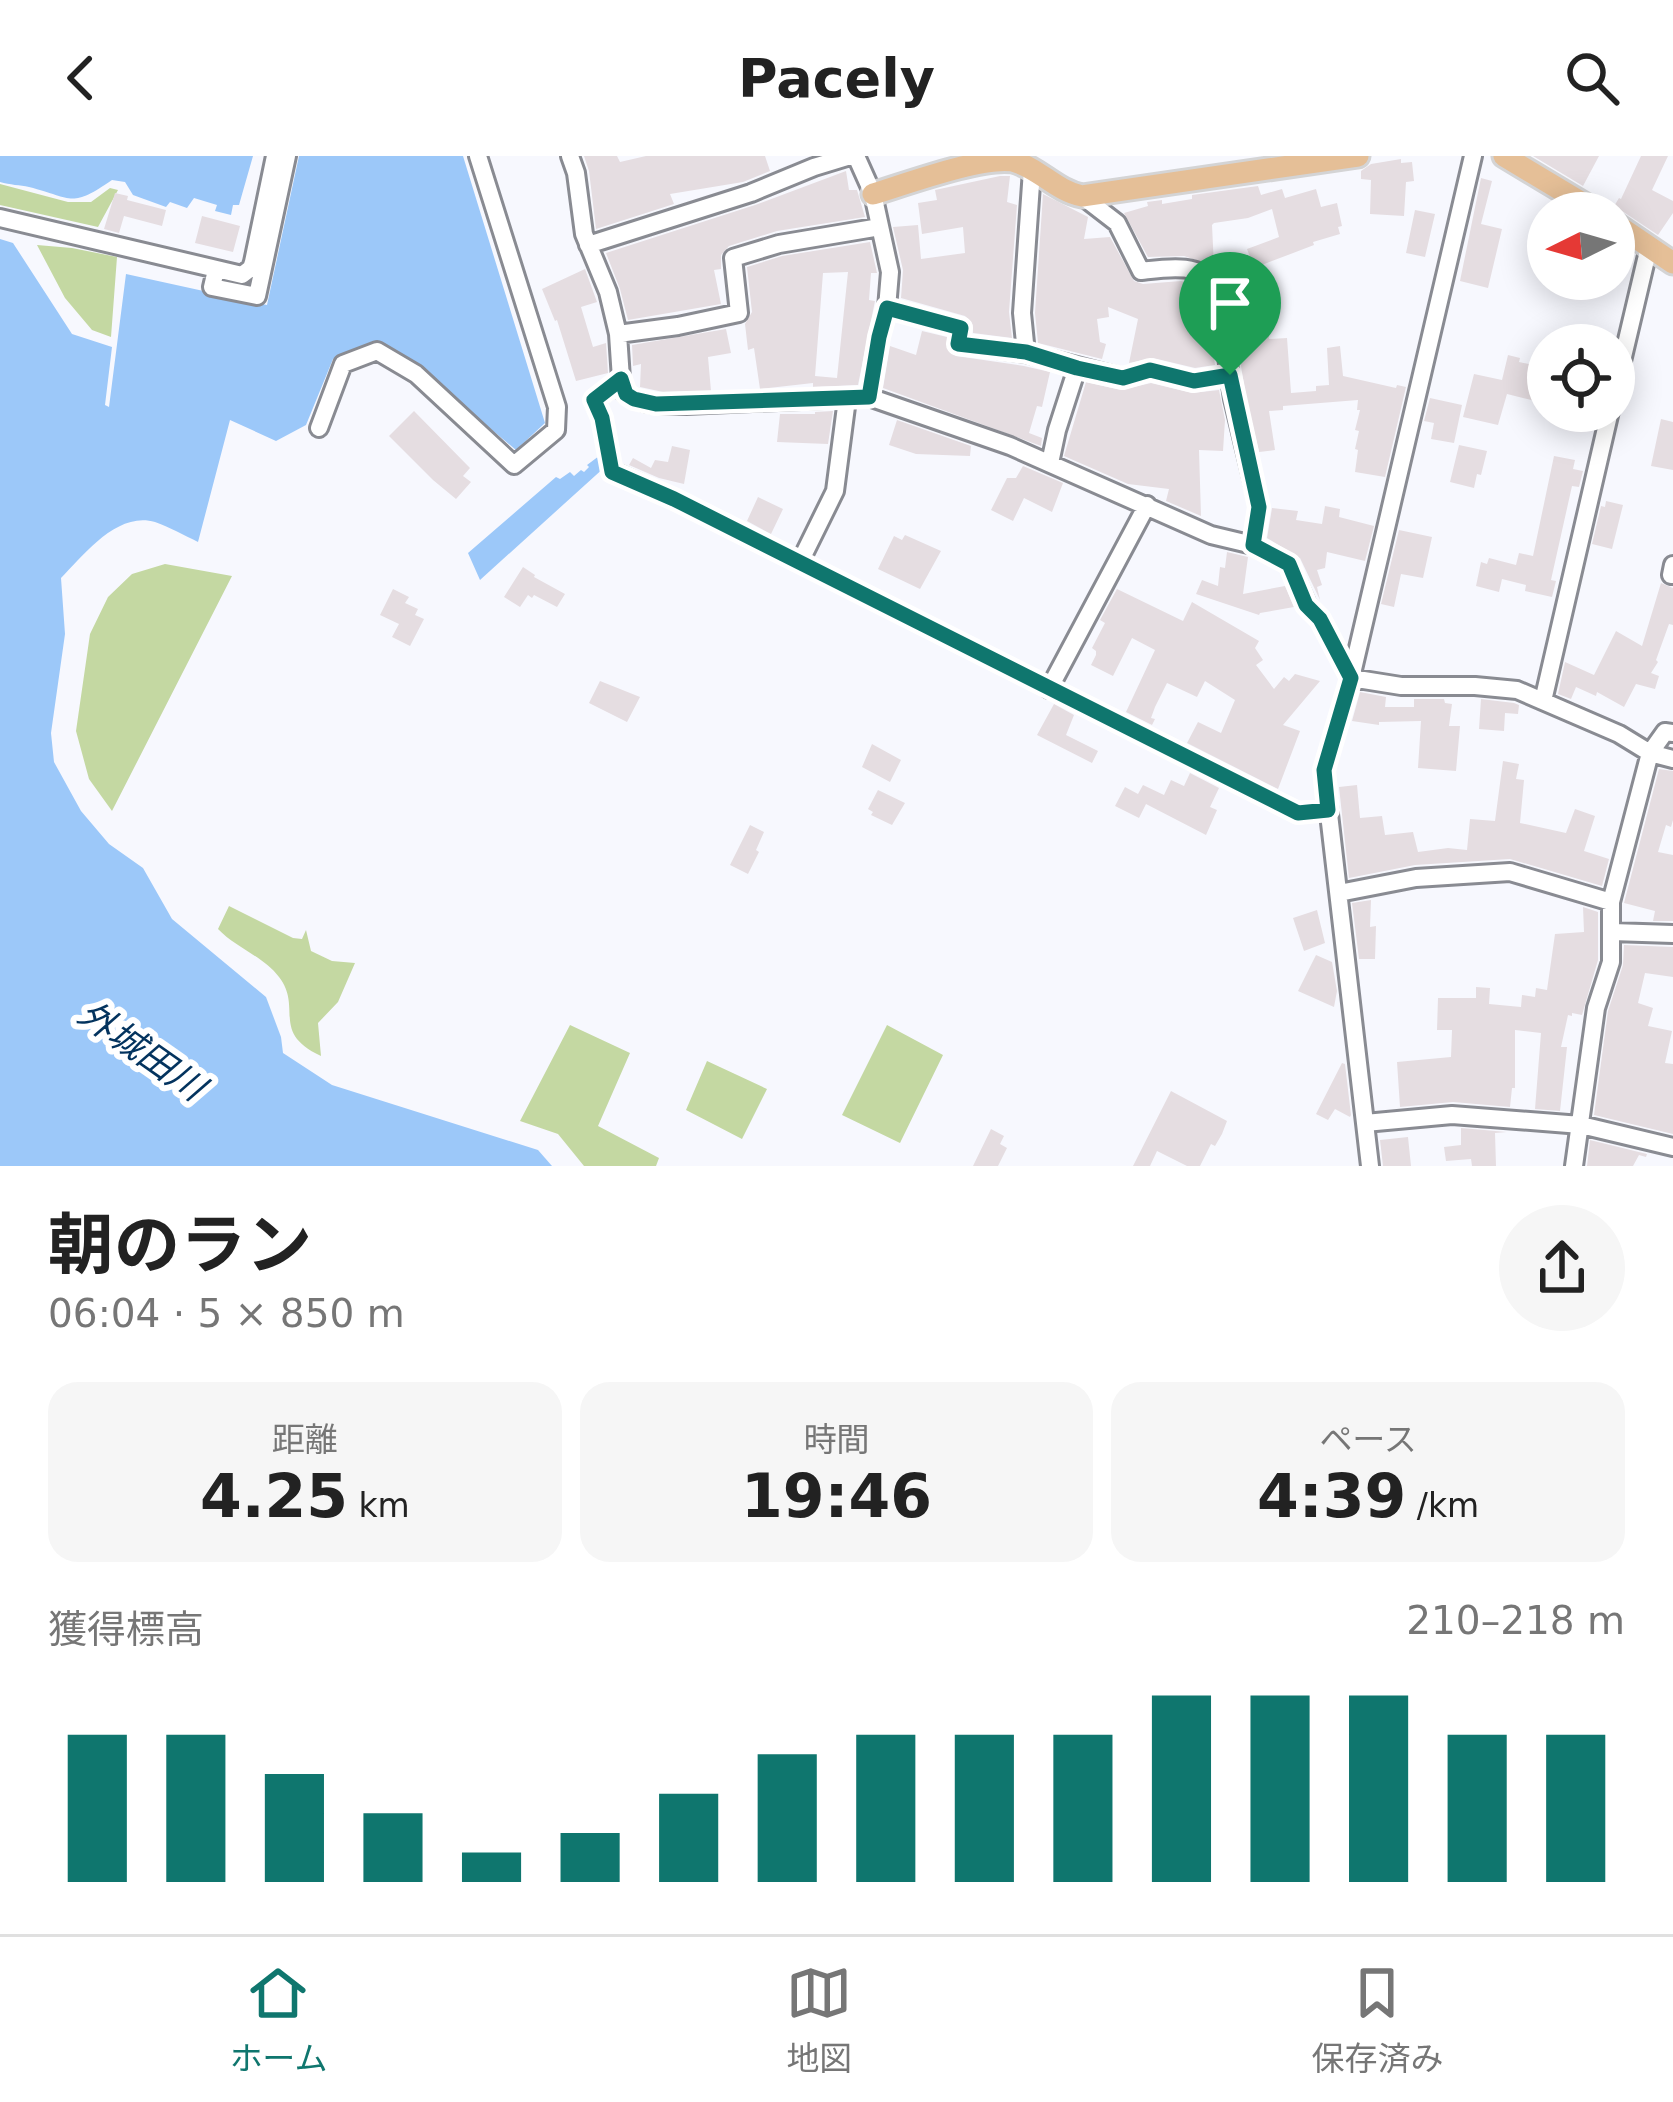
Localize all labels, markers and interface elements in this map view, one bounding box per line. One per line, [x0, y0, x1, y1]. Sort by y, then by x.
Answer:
icon: back [48, 45, 114, 111]
icon: search [1559, 45, 1625, 111]
text: Pacely [738, 47, 935, 110]
north arrow [1527, 192, 1635, 300]
map controls [1527, 192, 1635, 432]
pin [1179, 252, 1281, 375]
icon: arrive [1197, 270, 1263, 336]
button: locate [1527, 324, 1635, 432]
water label: 外城田川 [71, 992, 216, 1111]
button: share [1499, 1205, 1625, 1331]
text: 朝のラン [48, 1207, 312, 1284]
text: 06:04 · 5 × 850 m [48, 1291, 405, 1336]
text: 距離 [272, 1420, 338, 1459]
text: 時間 [803, 1420, 869, 1459]
text: ペース [1319, 1420, 1417, 1459]
text: 4.25 [200, 1461, 348, 1531]
text: 19:46 [741, 1461, 932, 1531]
text: 4:39 [1257, 1461, 1406, 1531]
text: km [348, 1486, 410, 1525]
text: /km [1406, 1486, 1479, 1525]
text: 210–218 m [1406, 1598, 1625, 1643]
text: 獲得標高 [48, 1607, 204, 1652]
tab: ホーム [229, 1960, 328, 2080]
tab: 地図 [786, 1960, 852, 2080]
tab: 保存済み [1311, 1960, 1443, 2080]

